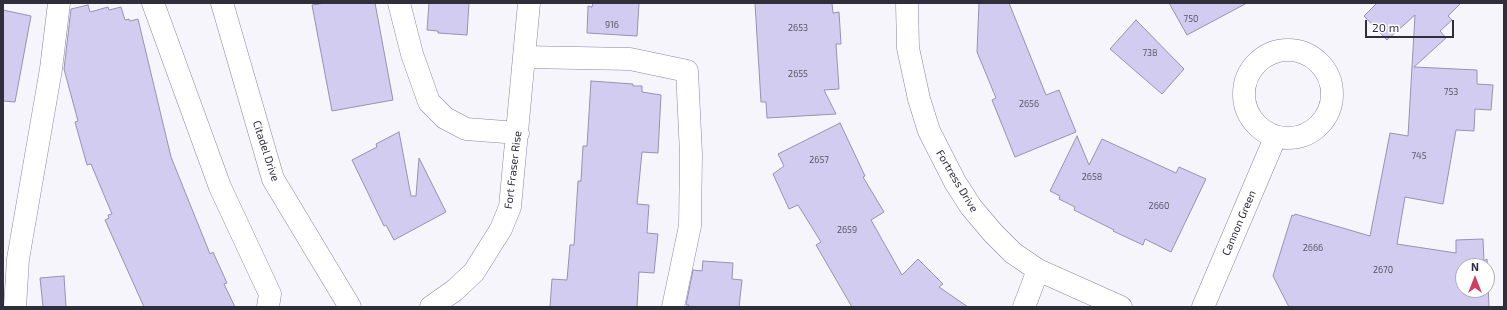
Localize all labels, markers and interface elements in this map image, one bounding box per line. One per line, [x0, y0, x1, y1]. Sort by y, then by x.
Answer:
scale bar [1367, 12, 1456, 38]
house number: 750 [1184, 14, 1198, 24]
house number: 916 [605, 20, 619, 30]
text: 20 m [1372, 20, 1399, 34]
house number: 2653 [788, 23, 808, 33]
house number: 738 [1142, 48, 1158, 58]
house number: 2655 [788, 69, 808, 79]
house number: 753 [1444, 87, 1458, 97]
house number: 2656 [1019, 99, 1039, 109]
street label: Citadel Drive [250, 119, 282, 183]
street label: Fort Fraser Rise [502, 130, 524, 210]
street label: Fortress Drive [933, 147, 981, 215]
house number: 745 [1412, 151, 1426, 161]
house number: 2657 [809, 155, 829, 165]
house number: 2658 [1082, 172, 1102, 182]
street label: Cannon Green [1219, 188, 1259, 258]
house number: 2660 [1149, 201, 1169, 211]
house number: 2659 [837, 225, 857, 235]
house number: 2666 [1303, 243, 1323, 253]
north arrow [1455, 258, 1495, 298]
text: N [1471, 260, 1479, 273]
house number: 2670 [1373, 265, 1393, 275]

